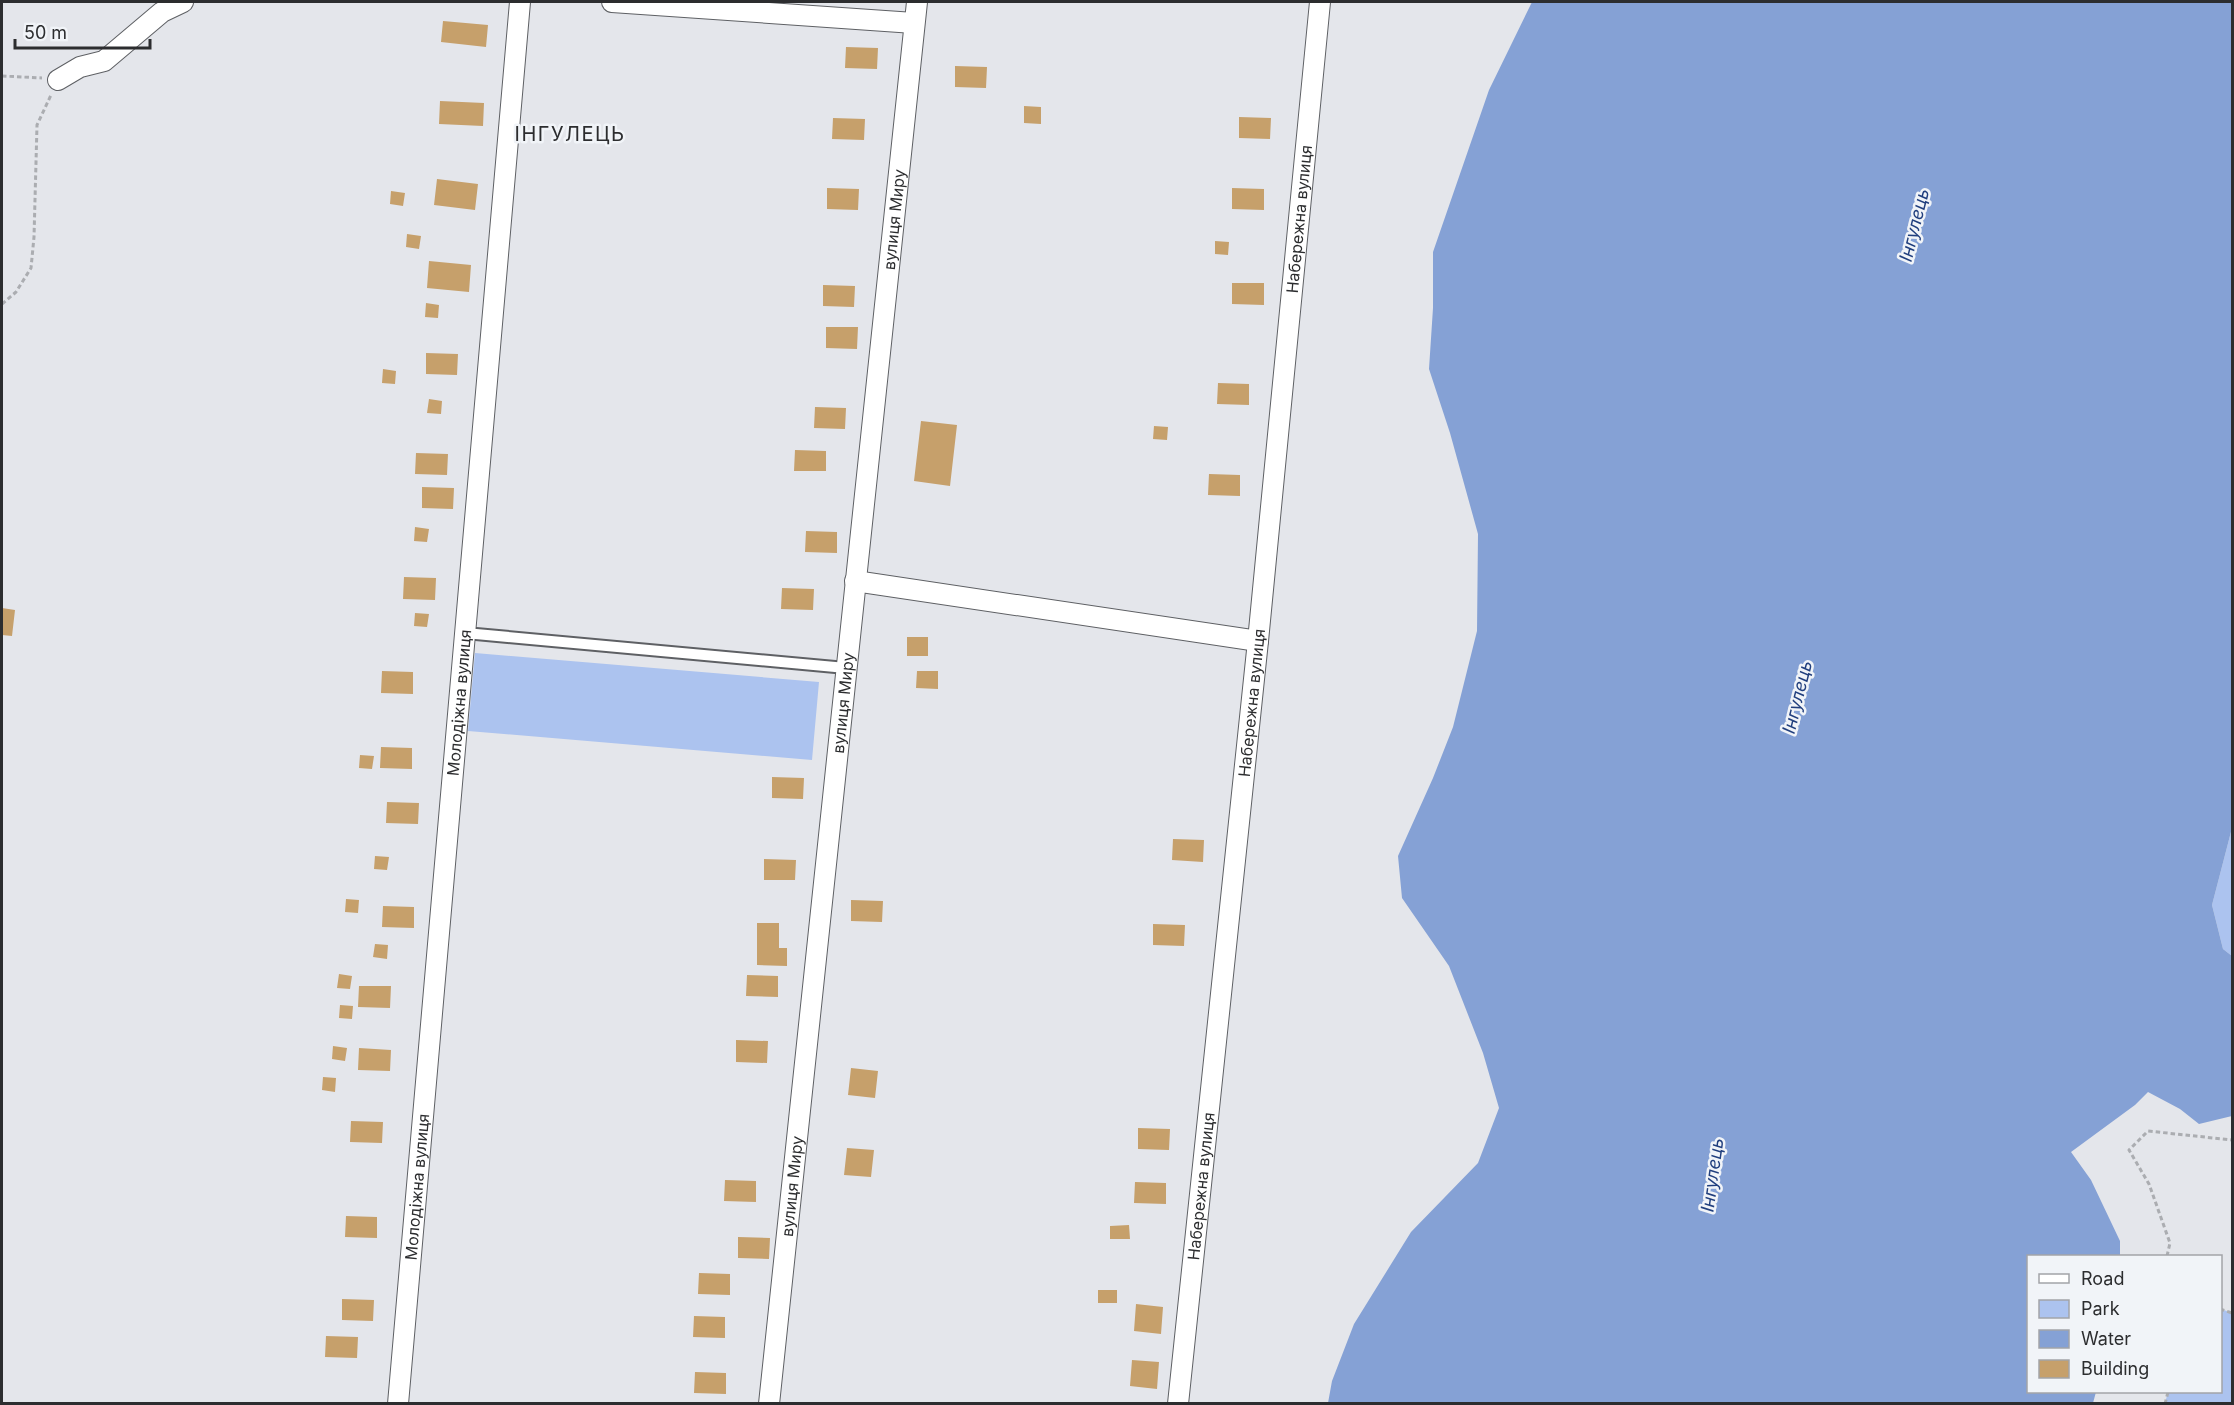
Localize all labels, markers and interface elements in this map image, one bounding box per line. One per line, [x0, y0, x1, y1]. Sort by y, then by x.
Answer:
scale bar [15, 12, 150, 50]
text: 50 m [24, 22, 67, 43]
district label: ІНГУЛЕЦЬ [515, 122, 625, 146]
street label: Набережна вулиця [1282, 144, 1316, 294]
street label: вулиця Миру [879, 168, 909, 271]
water label: Інгулець [1895, 186, 1933, 264]
street label: Набережна вулиця [1234, 628, 1269, 778]
street label: Молодіжна вулиця [443, 629, 475, 777]
street label: вулиця Миру [828, 651, 858, 754]
water label: Інгулець [1778, 658, 1816, 736]
street label: Набережна вулиця [1183, 1111, 1219, 1261]
street label: Молодіжна вулиця [401, 1113, 433, 1261]
street label: вулиця Миру [777, 1135, 807, 1238]
water label: Інгулець [1696, 1137, 1728, 1213]
legend [2027, 1255, 2222, 1393]
text: Road [2081, 1268, 2124, 1289]
text: Park [2081, 1298, 2120, 1319]
text: Water [2081, 1328, 2131, 1349]
text: Building [2081, 1358, 2149, 1379]

